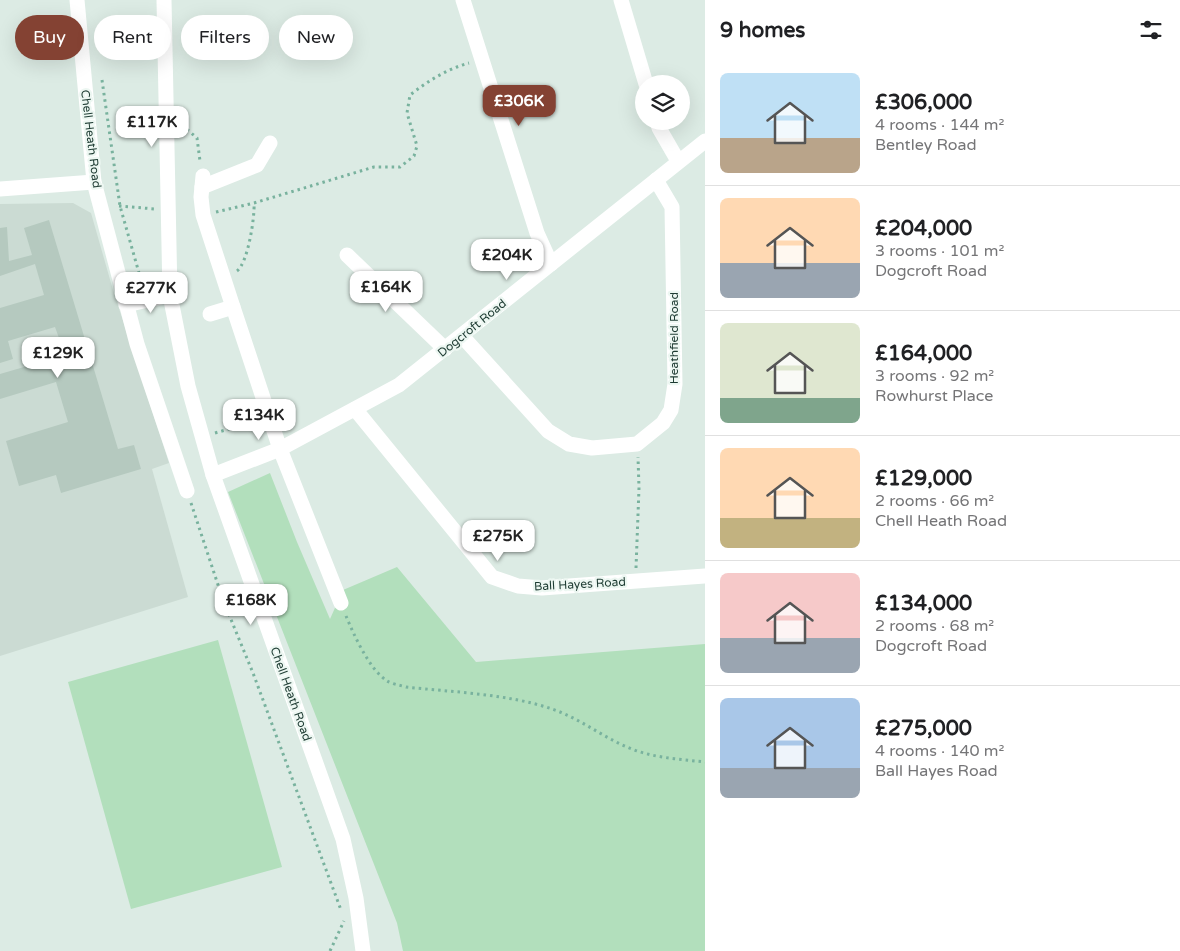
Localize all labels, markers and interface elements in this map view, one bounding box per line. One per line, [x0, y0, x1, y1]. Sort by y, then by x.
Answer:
chip: Buy [15, 15, 84, 60]
chip: Rent [94, 15, 171, 60]
chip: Filters [181, 15, 269, 60]
chip: New [279, 15, 353, 60]
icon: filters [1137, 16, 1165, 44]
text: 9 homes [720, 18, 805, 43]
map controls [635, 75, 690, 130]
button: layers [635, 75, 690, 130]
pin: £306K [484, 84, 554, 127]
street label: Chell Heath Road [78, 89, 104, 189]
text: £306,000 [875, 90, 972, 115]
text: £306K [494, 91, 544, 111]
icon: home [760, 93, 820, 153]
pin: £117K [117, 106, 187, 148]
text: £117K [127, 112, 177, 132]
text: 4 rooms · 144 m² [875, 115, 1004, 135]
text: Bentley Road [875, 135, 977, 155]
text: £204,000 [875, 216, 972, 241]
icon: home [760, 218, 820, 278]
pin: £204K [472, 238, 542, 281]
text: 3 rooms · 101 m² [875, 241, 1004, 261]
text: £204K [482, 245, 532, 265]
text: Dogcroft Road [875, 261, 987, 281]
pin: £164K [351, 270, 421, 313]
pin: £277K [116, 272, 186, 314]
text: £164K [361, 277, 411, 297]
text: £277K [126, 278, 176, 298]
street label: Heathfield Road [667, 292, 681, 384]
street label: Dogcroft Road [435, 296, 509, 360]
pin: £129K [23, 336, 93, 379]
text: £164,000 [875, 341, 972, 366]
text: £129K [33, 343, 83, 363]
icon: home [760, 343, 820, 403]
text: 3 rooms · 92 m² [875, 366, 994, 386]
text: Rowhurst Place [875, 386, 993, 406]
pin: £134K [224, 398, 294, 441]
text: £134K [234, 405, 284, 425]
text: £129,000 [875, 466, 972, 491]
icon: home [760, 468, 820, 528]
text: 2 rooms · 66 m² [875, 491, 994, 511]
text: Chell Heath Road [875, 511, 1007, 531]
pin: £275K [463, 520, 533, 562]
text: £275K [473, 526, 523, 546]
street label: Ball Hayes Road [534, 575, 626, 593]
pin: £168K [216, 584, 286, 626]
text: £168K [226, 590, 276, 610]
text: £134,000 [875, 591, 972, 616]
icon: home [760, 593, 820, 653]
text: 2 rooms · 68 m² [875, 616, 994, 636]
text: Dogcroft Road [875, 636, 987, 656]
street label: Chell Heath Road [267, 645, 315, 743]
text: £275,000 [875, 716, 972, 741]
icon: home [760, 718, 820, 778]
text: 4 rooms · 140 m² [875, 741, 1004, 761]
text: Ball Hayes Road [875, 761, 998, 781]

